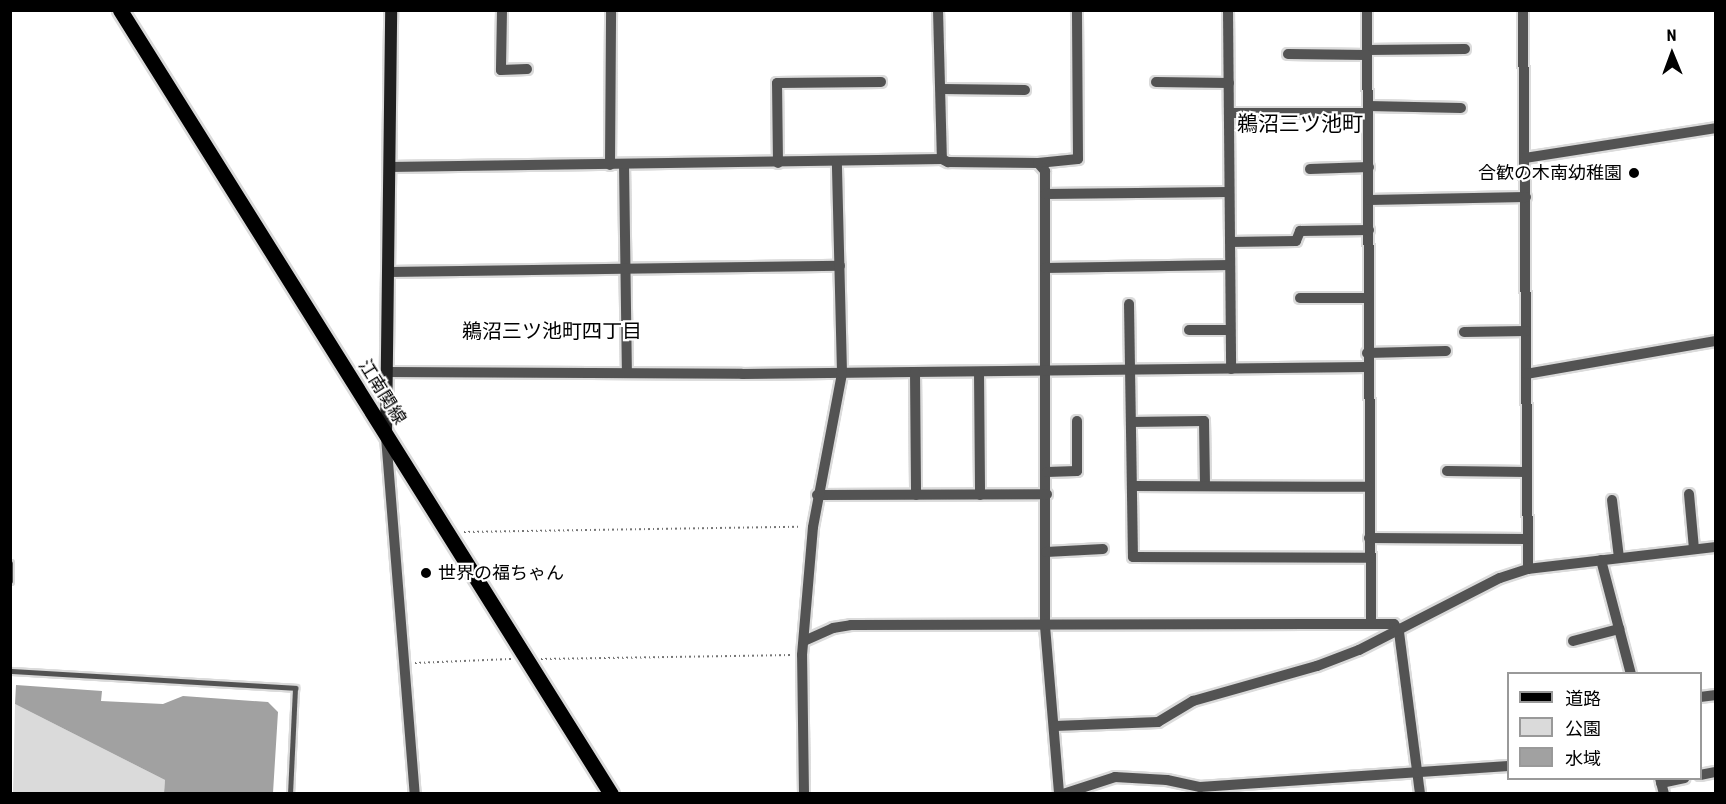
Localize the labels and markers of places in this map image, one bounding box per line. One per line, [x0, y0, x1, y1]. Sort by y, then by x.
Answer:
place label: 合歓の木南幼稚園 [1478, 162, 1622, 184]
marker: 合歓の木南幼稚園 [1627, 166, 1641, 180]
place label: 世界の福ちゃん [438, 562, 564, 584]
marker: 世界の福ちゃん [419, 566, 433, 580]

